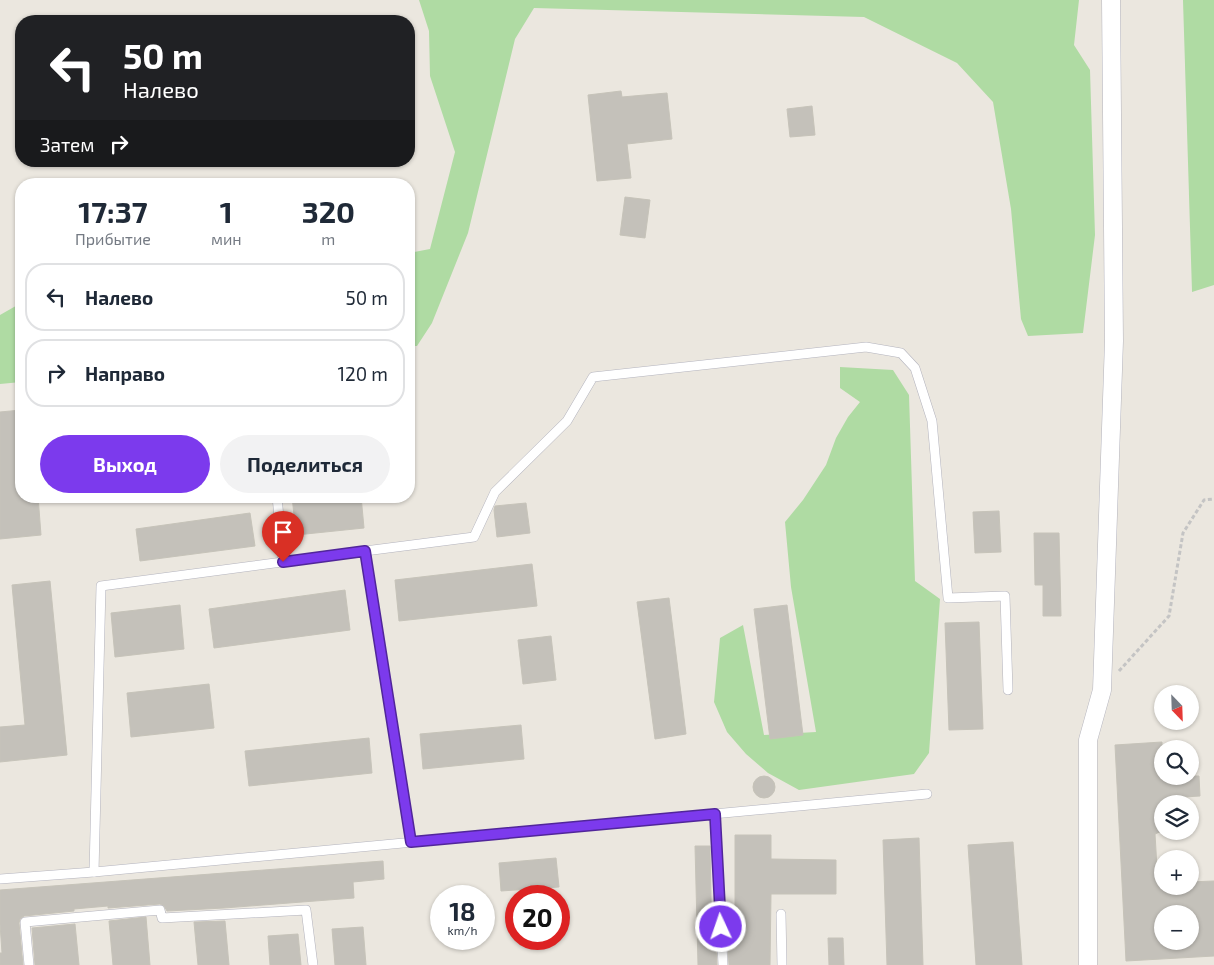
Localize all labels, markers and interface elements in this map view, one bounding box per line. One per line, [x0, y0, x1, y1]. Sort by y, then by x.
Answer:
text: 50 m [123, 34, 203, 76]
icon: left [40, 35, 105, 100]
text: Налево [123, 76, 199, 102]
icon: right [105, 130, 133, 158]
text: Затем [40, 133, 95, 156]
text: 17:37 [78, 193, 148, 229]
text: 1 [220, 193, 233, 229]
text: 320 [302, 193, 355, 229]
text: Прибытие [75, 229, 151, 248]
text: мин [211, 229, 242, 248]
text: m [321, 229, 335, 248]
icon: left [42, 283, 70, 311]
text: Налево [85, 286, 153, 309]
text: 50 m [345, 286, 388, 309]
icon: right [42, 359, 70, 387]
text: Направо [85, 362, 165, 385]
text: 120 m [337, 362, 388, 385]
button: Выход [40, 435, 210, 493]
button: Поделиться [220, 435, 390, 493]
pin [262, 511, 304, 562]
icon: arrive [269, 518, 297, 546]
north arrow [1154, 685, 1199, 730]
map controls [1154, 685, 1199, 950]
button: search [1154, 740, 1199, 785]
button: layers [1154, 795, 1199, 840]
button: + [1154, 850, 1199, 895]
speed limit sign: 20 [505, 885, 570, 950]
text: 18 [449, 896, 476, 926]
position arrow [694, 900, 746, 952]
button: − [1154, 905, 1199, 950]
text: km/h [448, 923, 477, 937]

